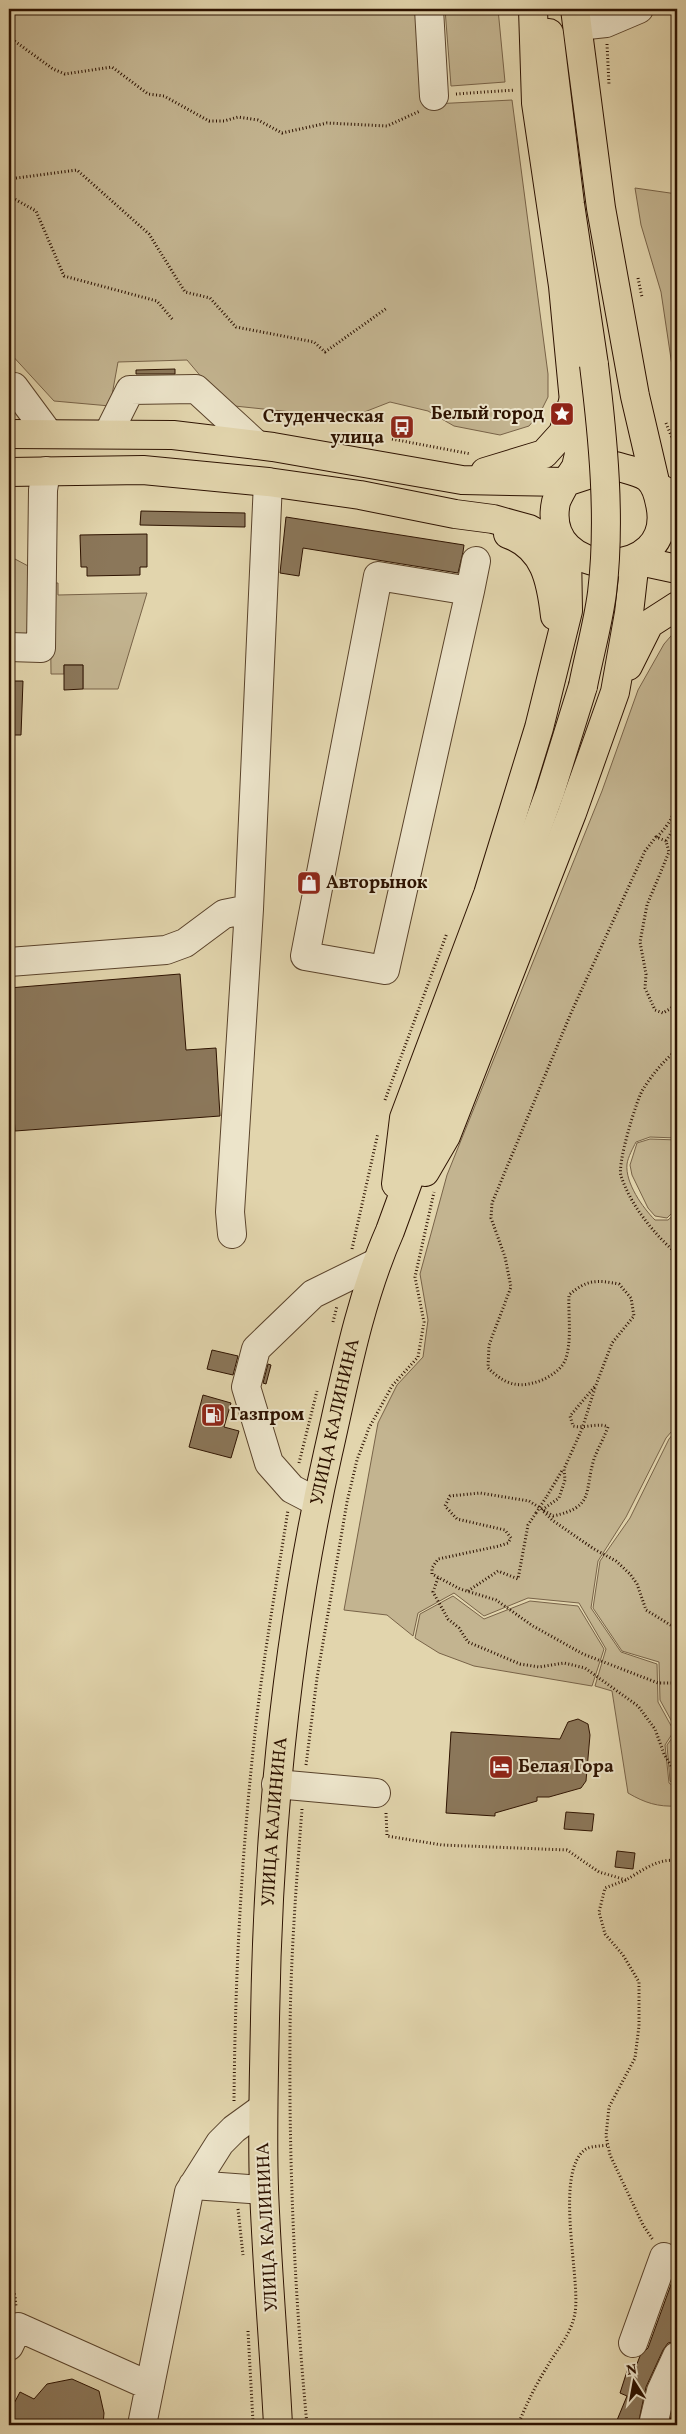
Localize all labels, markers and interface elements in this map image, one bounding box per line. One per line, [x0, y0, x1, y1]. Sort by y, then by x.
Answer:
place icon: Белый город [549, 401, 575, 427]
place label: Белый город [431, 402, 544, 427]
place label: Студенческая улица [263, 405, 384, 451]
bus stop icon: Студенческая улица [389, 414, 415, 440]
shop icon: Авторынок [296, 870, 322, 896]
place label: Авторынок [326, 871, 428, 896]
street label: УЛИЦА КАЛИНИНА [305, 1336, 366, 1507]
fuel station icon: Газпром [200, 1402, 226, 1428]
place label: Газпром [230, 1403, 305, 1428]
street label: УЛИЦА КАЛИНИНА [256, 1735, 294, 1907]
hotel icon: Белая Гора [488, 1754, 514, 1780]
place label: Белая Гора [518, 1755, 614, 1780]
street label: УЛИЦА КАЛИНИНА [251, 2141, 285, 2312]
north arrow [608, 2356, 658, 2406]
text: N [625, 2360, 639, 2381]

